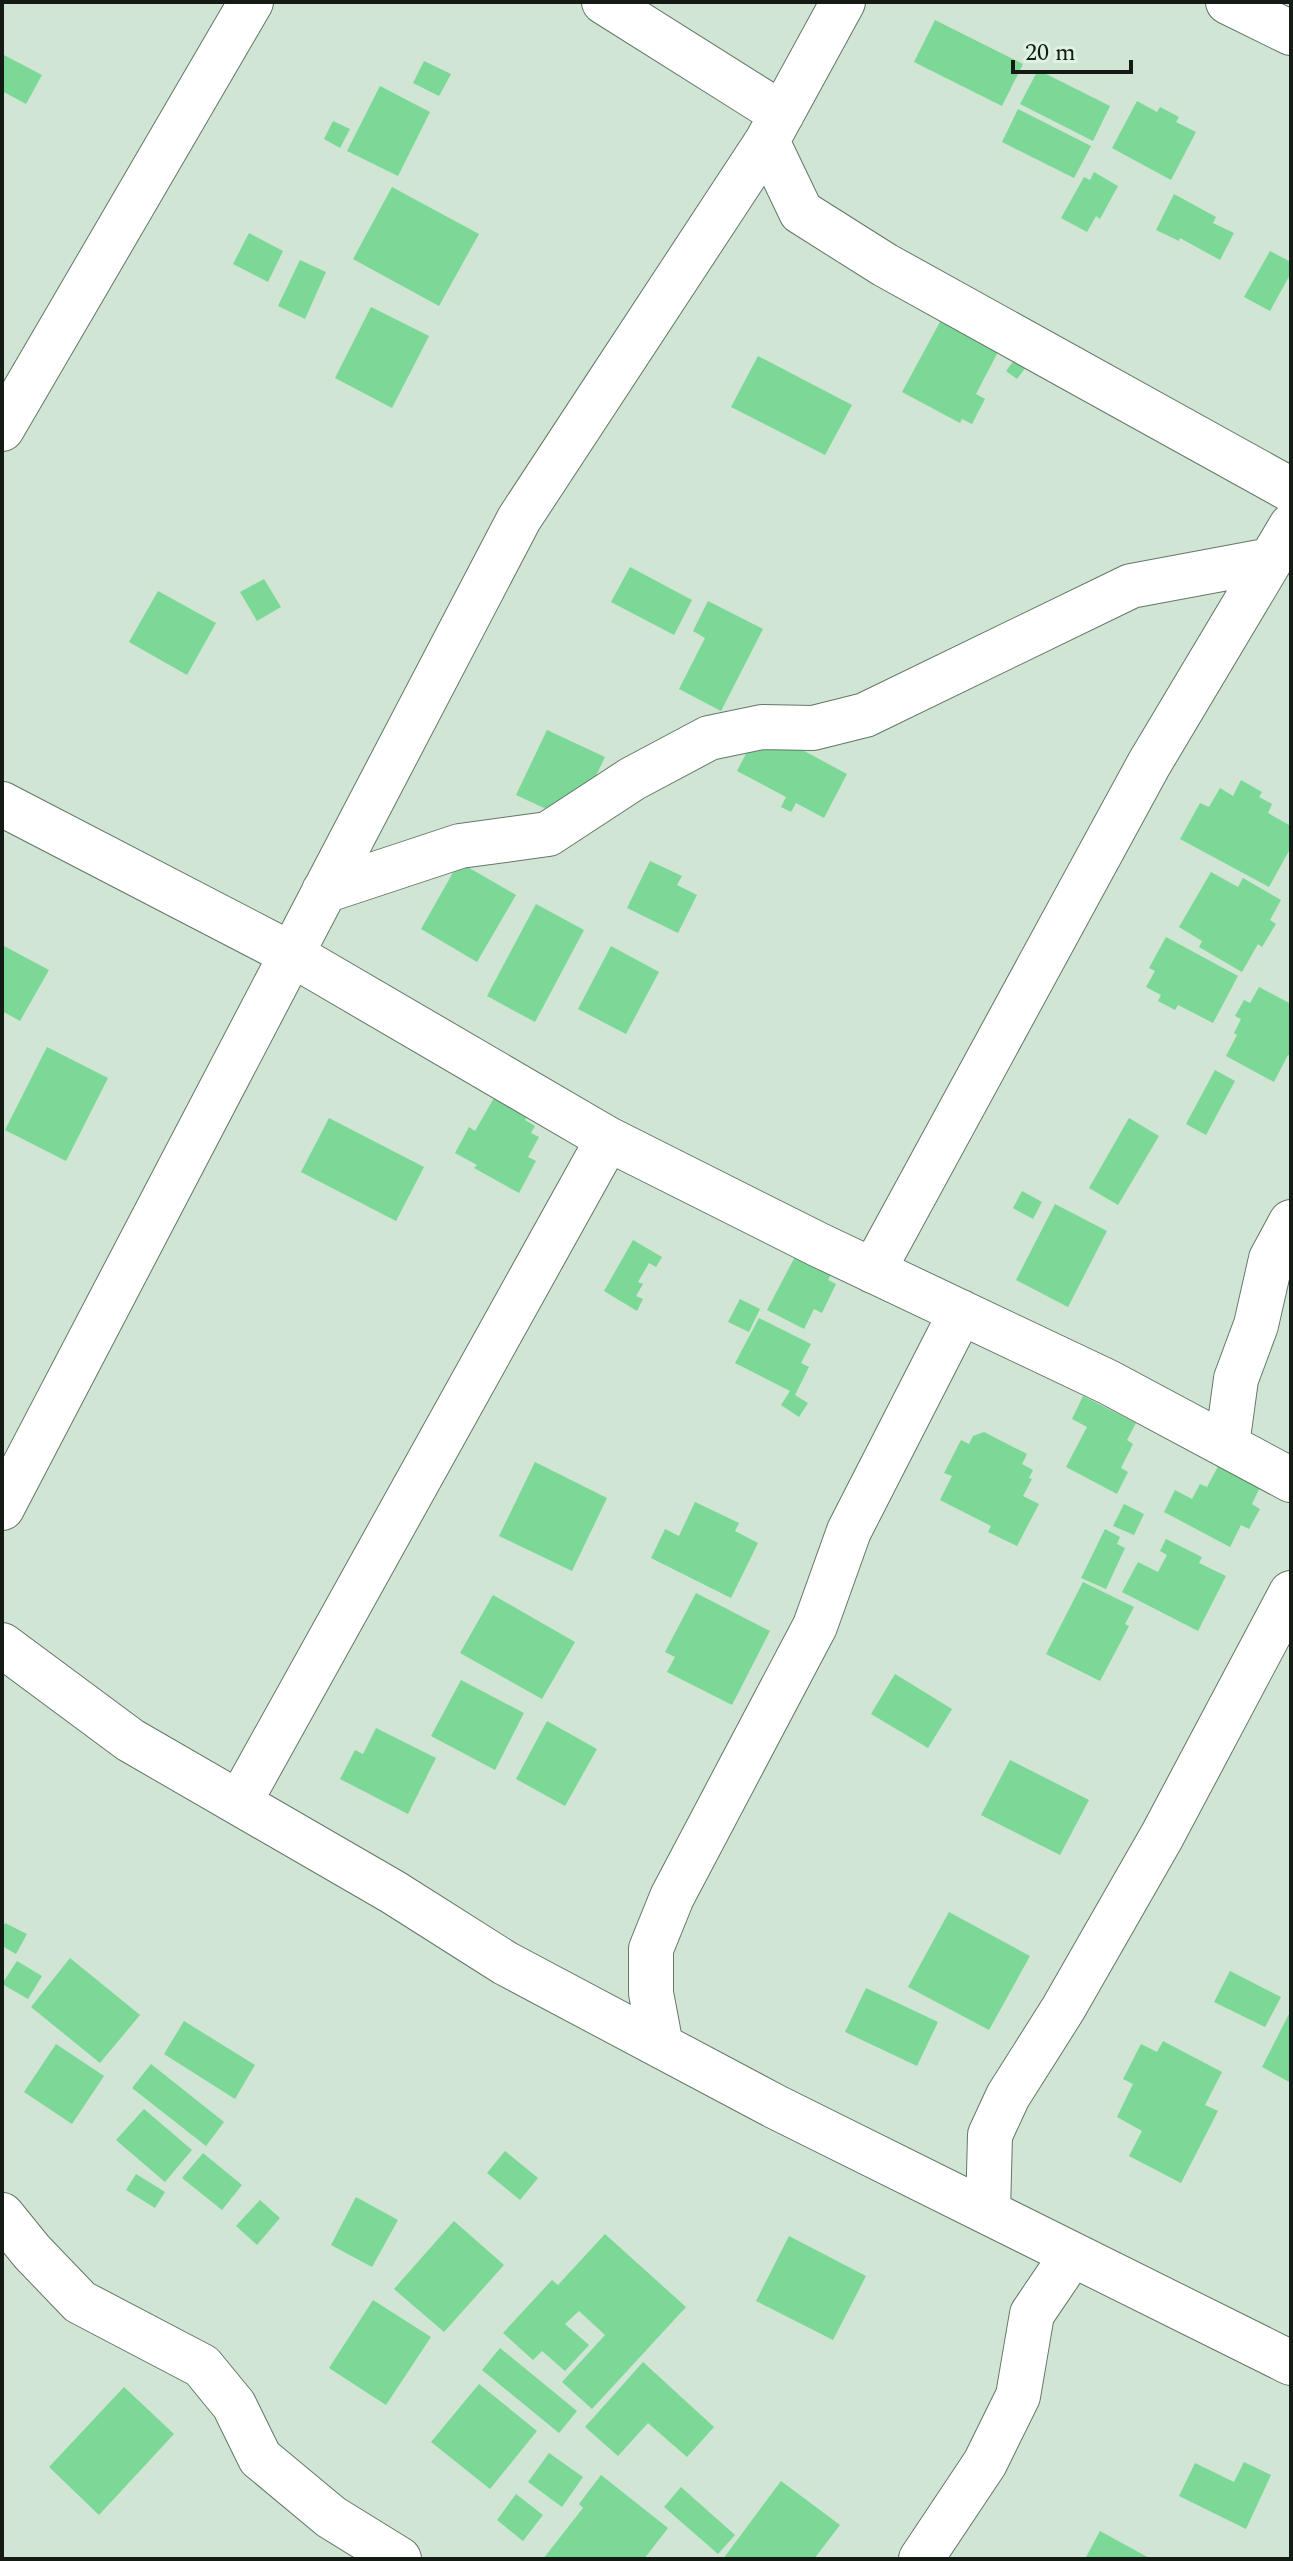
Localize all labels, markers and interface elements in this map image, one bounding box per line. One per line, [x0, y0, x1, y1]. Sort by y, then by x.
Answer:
scale bar [1013, 24, 1131, 74]
text: 20 m [1025, 35, 1076, 71]

